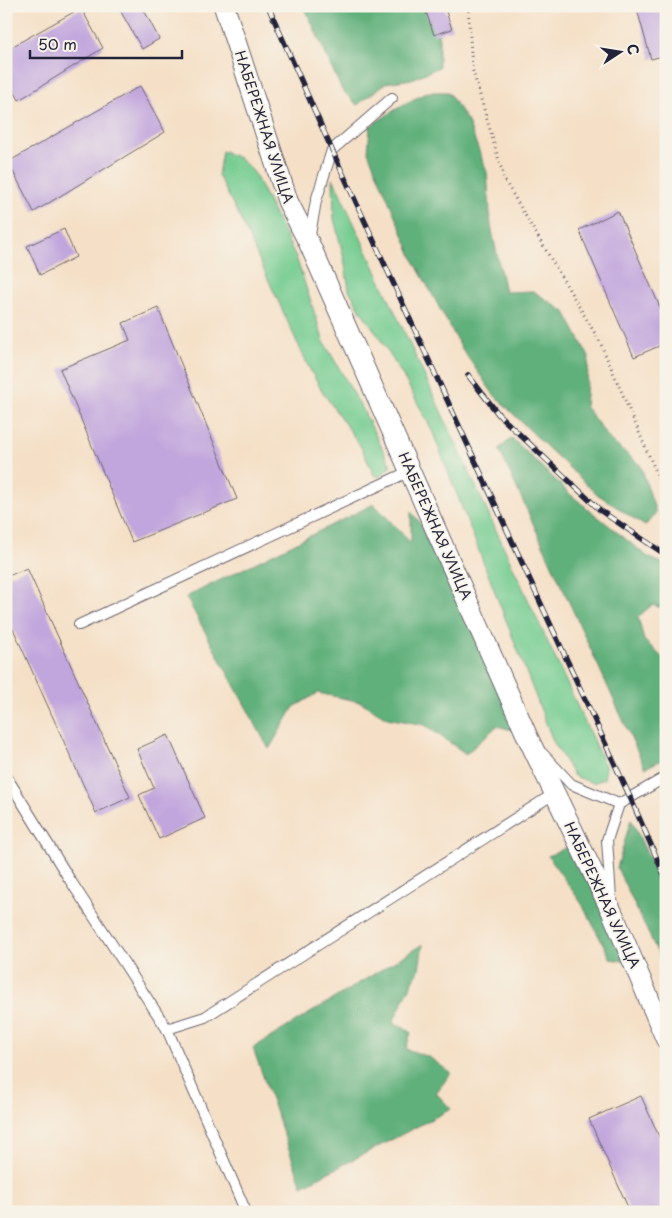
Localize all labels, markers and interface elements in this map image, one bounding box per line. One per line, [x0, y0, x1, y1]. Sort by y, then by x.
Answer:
scale bar [30, 28, 182, 60]
north arrow [594, 28, 644, 78]
text: 50 m [38, 32, 77, 55]
text: С [622, 42, 645, 57]
street label: НАБЕРЕЖНАЯ УЛИЦА [230, 48, 299, 206]
street label: НАБЕРЕЖНАЯ УЛИЦА [393, 449, 478, 603]
street label: НАБЕРЕЖНАЯ УЛИЦА [559, 818, 646, 972]

